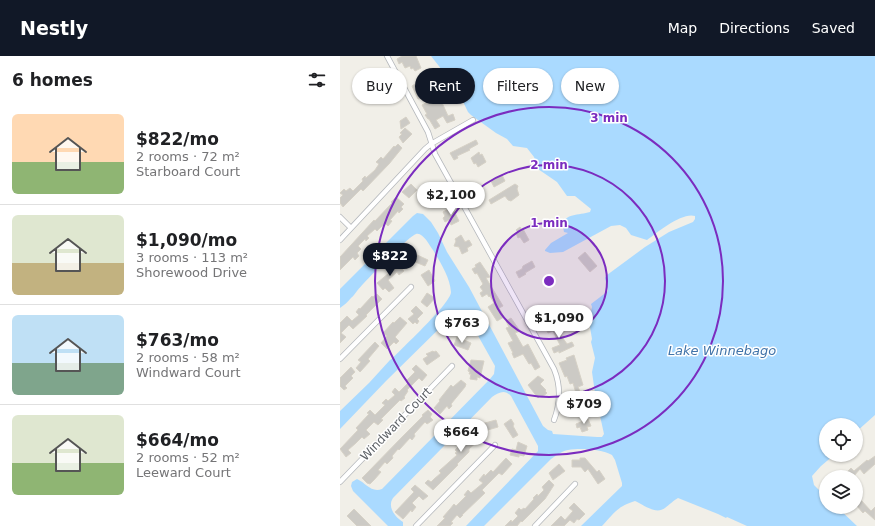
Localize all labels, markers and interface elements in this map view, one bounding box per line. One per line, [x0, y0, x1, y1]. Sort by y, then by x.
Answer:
text: Nestly [20, 17, 88, 39]
text: Map [668, 20, 697, 36]
text: Directions [719, 20, 790, 36]
text: Saved [812, 20, 855, 36]
chip: Buy [352, 68, 407, 104]
chip: Rent [415, 68, 475, 104]
chip: Filters [483, 68, 553, 104]
chip: New [561, 68, 619, 104]
icon: filters [306, 69, 328, 91]
text: 6 homes [12, 70, 93, 90]
text: 3 min [590, 111, 628, 125]
text: $822/mo [136, 129, 219, 149]
icon: home [44, 130, 92, 178]
text: 2 rooms · 72 m² [136, 149, 240, 164]
text: 2 min [530, 158, 568, 172]
text: Starboard Court [136, 164, 240, 179]
pin: $2,100 [418, 182, 484, 216]
text: $2,100 [426, 187, 476, 202]
text: 1 min [530, 216, 568, 230]
text: $1,090/mo [136, 230, 237, 250]
icon: home [44, 231, 92, 279]
pin: $822 [366, 243, 414, 277]
text: $822 [372, 248, 408, 263]
text: 3 rooms · 113 m² [136, 250, 248, 265]
text: Shorewood Drive [136, 265, 247, 280]
centre of rings [542, 274, 556, 288]
pin: $1,090 [526, 305, 592, 339]
pin: $763 [438, 310, 486, 344]
text: $1,090 [534, 310, 584, 325]
text: $763 [444, 315, 480, 330]
text: $763/mo [136, 330, 219, 350]
icon: home [44, 331, 92, 379]
water label: Lake Winnebago [668, 343, 776, 358]
text: 2 rooms · 58 m² [136, 350, 240, 365]
text: Windward Court [136, 365, 240, 380]
street label: Windward Court [357, 384, 435, 464]
pin: $709 [560, 391, 608, 425]
text: $709 [566, 396, 602, 411]
map controls [819, 418, 863, 514]
button: locate [819, 418, 863, 462]
pin: $664 [437, 419, 485, 453]
text: $664 [443, 424, 479, 439]
text: $664/mo [136, 430, 219, 450]
icon: home [44, 431, 92, 479]
text: 2 rooms · 52 m² [136, 450, 240, 465]
text: Leeward Court [136, 465, 231, 480]
button: layers [819, 470, 863, 514]

